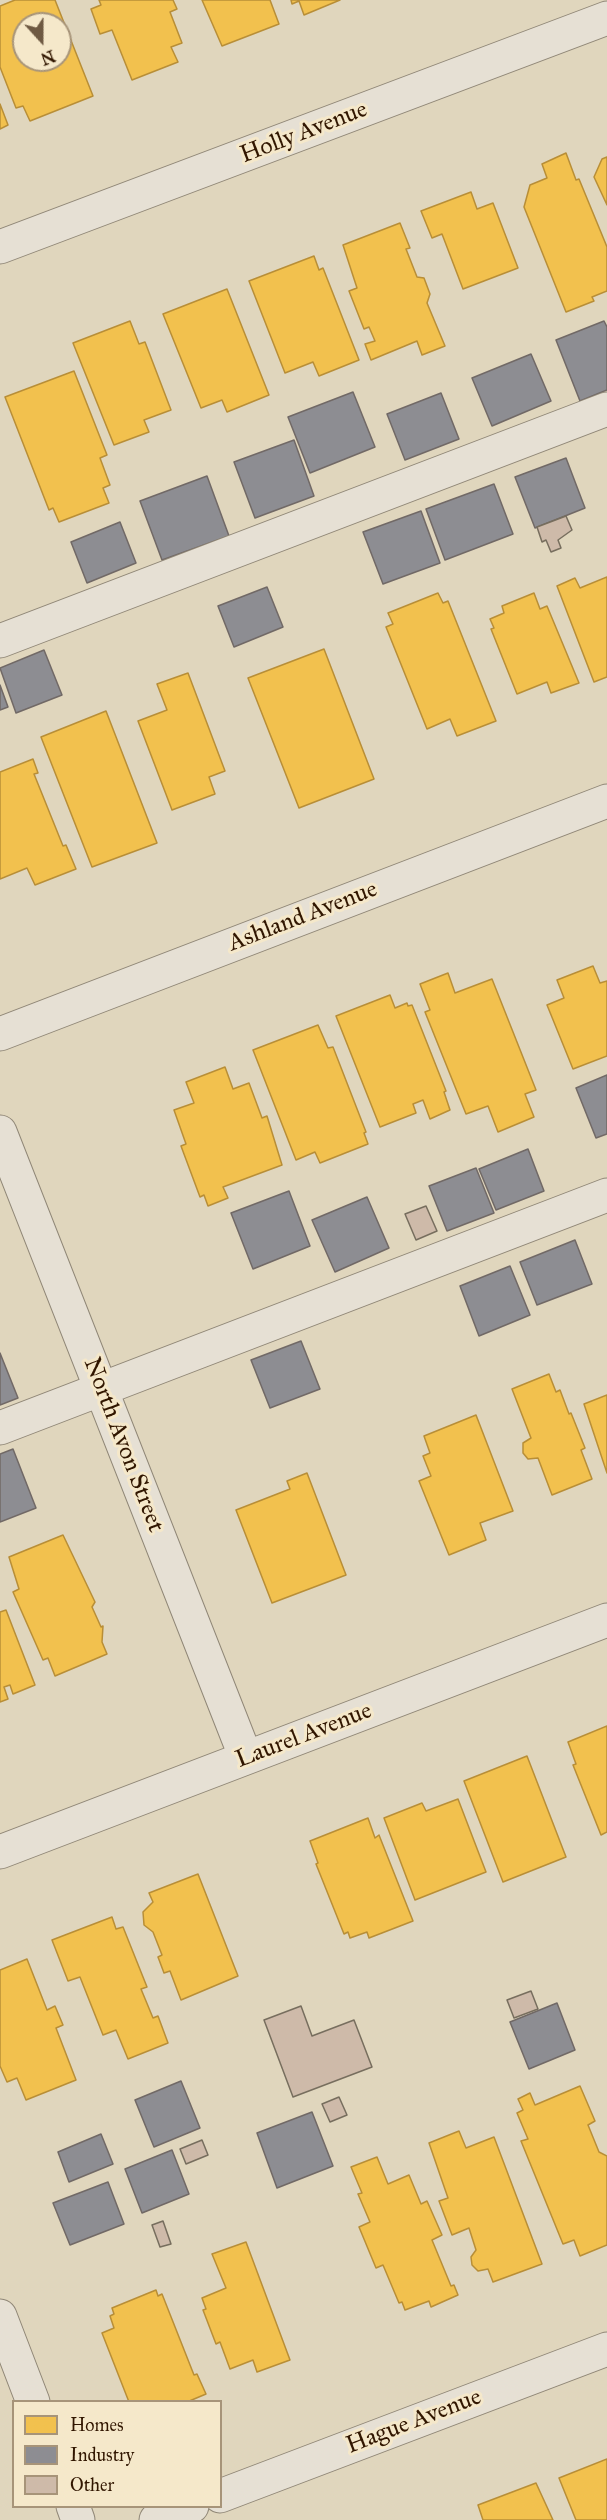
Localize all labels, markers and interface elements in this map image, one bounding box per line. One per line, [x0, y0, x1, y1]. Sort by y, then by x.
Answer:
north arrow [12, 12, 72, 72]
text: N [38, 46, 58, 69]
street label: Holly Avenue [236, 96, 372, 170]
street label: Ashland Avenue [224, 875, 382, 959]
street label: North Avon Street [76, 1354, 170, 1536]
street label: Laurel Avenue [232, 1697, 376, 1775]
street label: Hague Avenue [342, 2383, 486, 2461]
legend [12, 2400, 222, 2508]
text: Homes [70, 2414, 124, 2436]
text: Industry [70, 2444, 134, 2466]
text: Other [70, 2474, 114, 2496]

